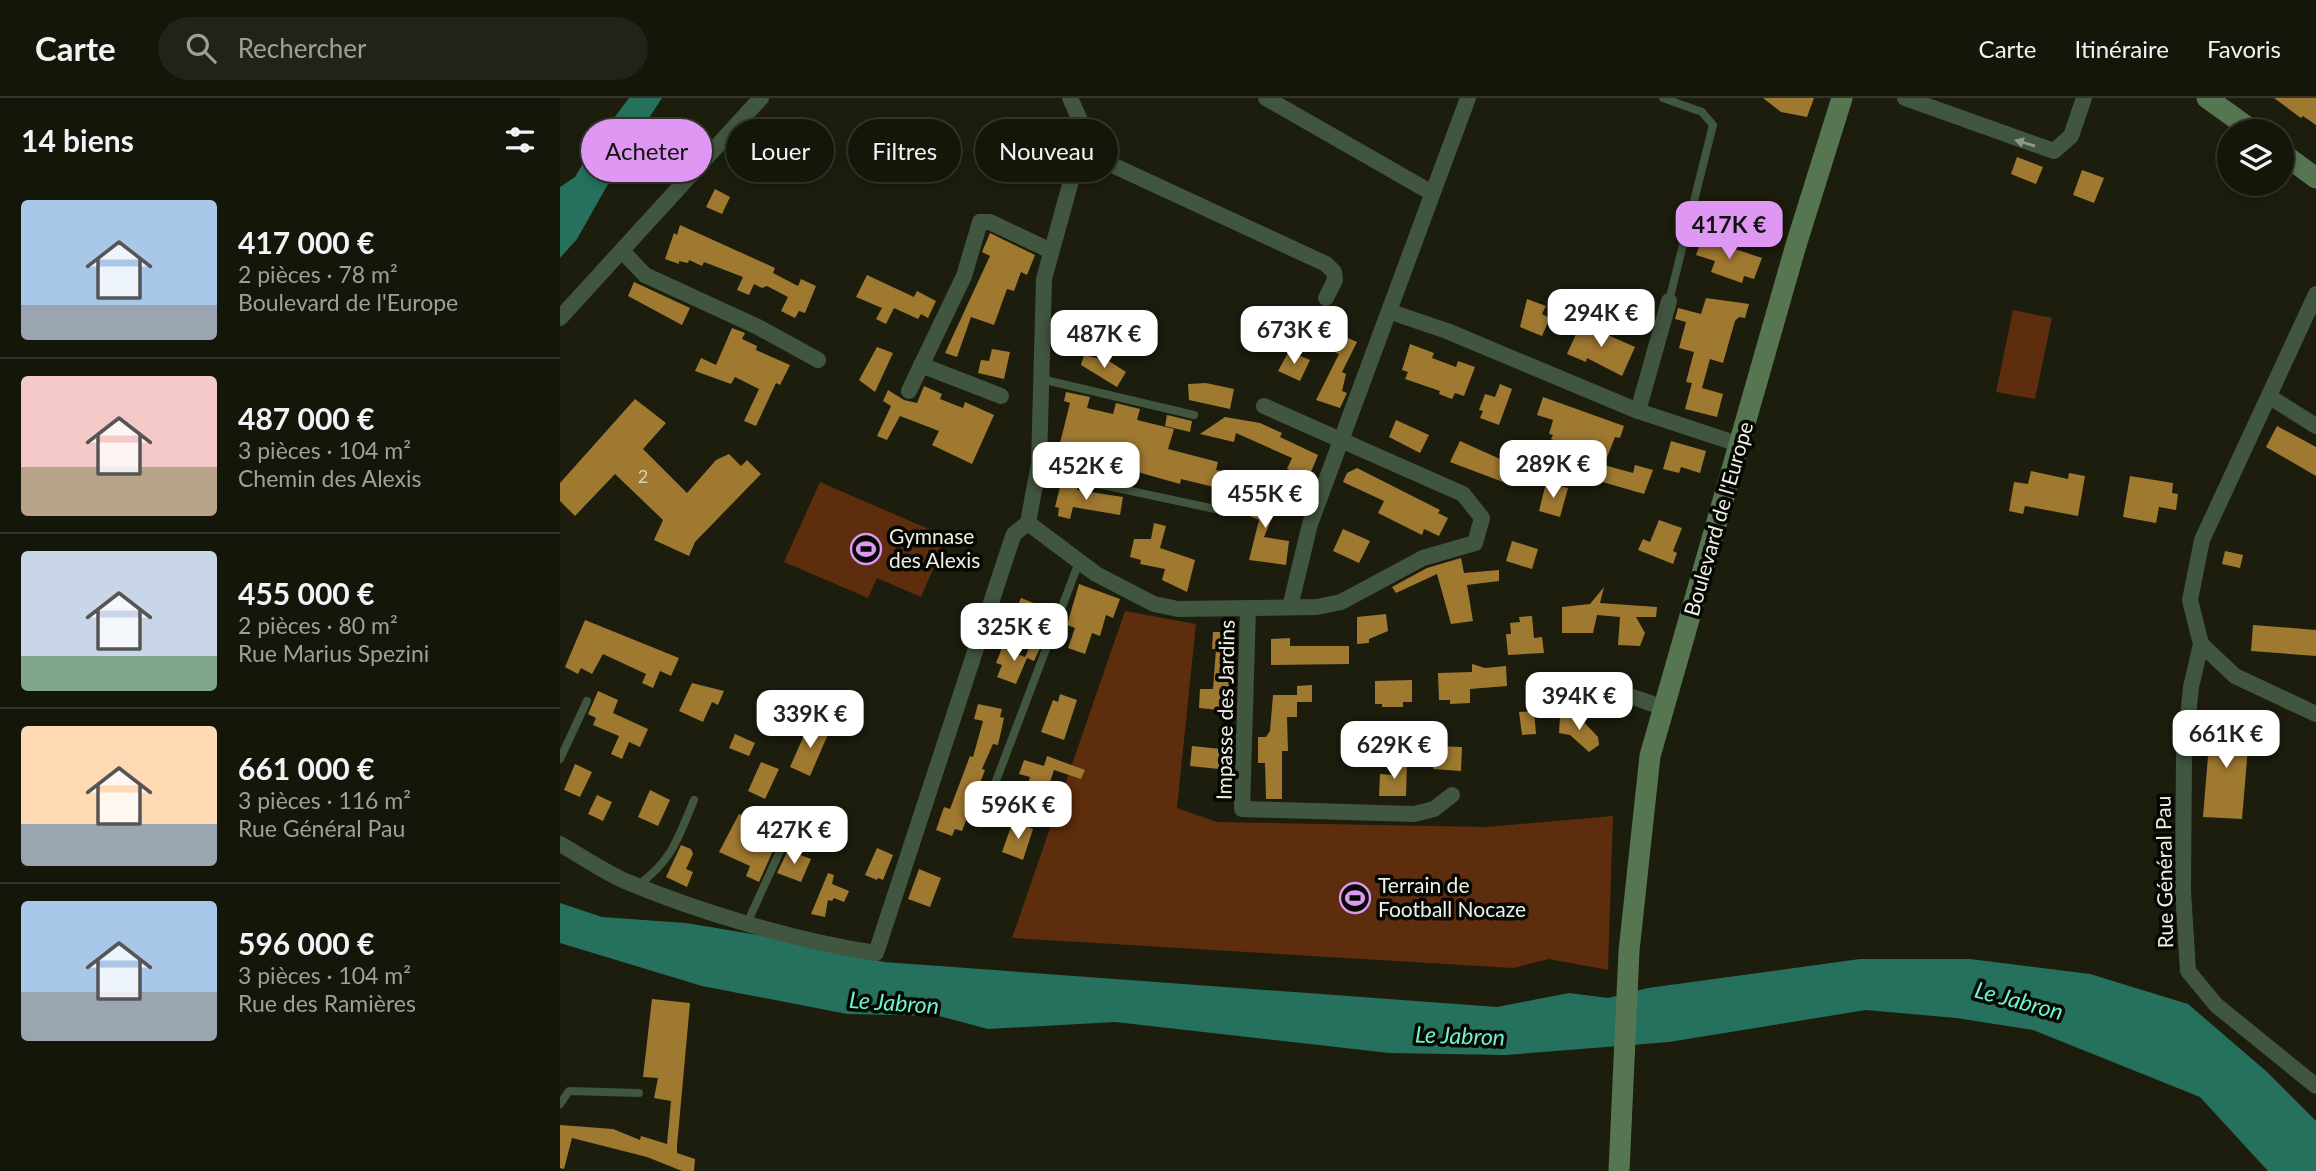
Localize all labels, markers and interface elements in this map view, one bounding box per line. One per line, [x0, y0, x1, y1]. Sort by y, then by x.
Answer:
search box [158, 17, 648, 80]
text: Carte [35, 28, 116, 68]
icon: search [182, 29, 220, 67]
text: Rechercher [238, 32, 367, 64]
text: Carte [1979, 34, 2037, 63]
text: Itinéraire [2075, 34, 2169, 63]
text: Favoris [2207, 34, 2281, 63]
chip: Acheter [581, 119, 712, 182]
chip: Louer [726, 119, 834, 182]
chip: Filtres [848, 119, 961, 182]
chip: Nouveau [975, 119, 1118, 182]
map controls [2217, 119, 2294, 196]
button: layers [2217, 119, 2294, 196]
icon: filters [501, 121, 539, 159]
text: 14 biens [21, 122, 134, 158]
one-way arrow [2015, 137, 2036, 147]
pin: 417K € [1672, 202, 1786, 261]
text: 417K € [1692, 210, 1766, 238]
text: 417 000 € [238, 224, 374, 260]
icon: home [77, 228, 161, 312]
text: 2 pièces · 78 m² [238, 260, 398, 288]
text: Boulevard de l'Europe [238, 288, 458, 316]
pin: 294K € [1544, 289, 1658, 349]
text: 294K € [1564, 298, 1638, 326]
pin: 673K € [1237, 306, 1351, 366]
pin: 487K € [1047, 310, 1161, 370]
text: 673K € [1257, 315, 1331, 343]
text: 487K € [1067, 319, 1141, 347]
text: 487 000 € [238, 400, 374, 436]
icon: home [77, 404, 161, 488]
street label: Boulevard de l'Europe [1678, 418, 1757, 619]
text: 3 pièces · 104 m² [238, 436, 411, 464]
pin: 289K € [1496, 440, 1610, 500]
pin: 452K € [1029, 442, 1143, 502]
text: 289K € [1516, 449, 1590, 477]
text: 452K € [1049, 451, 1123, 479]
text: Chemin des Alexis [238, 464, 421, 492]
house number: 2 [638, 465, 648, 487]
pin: 455K € [1208, 470, 1322, 530]
text: 455K € [1228, 479, 1302, 507]
place label: Gymnase des Alexis [889, 523, 980, 572]
sports icon: Gymnase des Alexis [849, 532, 883, 566]
text: 455 000 € [238, 575, 374, 611]
icon: home [77, 579, 161, 663]
pin: 325K € [957, 603, 1071, 663]
text: 2 pièces · 80 m² [238, 611, 398, 639]
text: 325K € [977, 612, 1051, 640]
street label: Impasse des Jardins [1210, 620, 1239, 800]
text: Rue Marius Spezini [238, 639, 429, 667]
pin: 394K € [1522, 672, 1636, 732]
text: 394K € [1542, 681, 1616, 709]
pin: 339K € [753, 690, 867, 750]
text: 339K € [773, 699, 847, 727]
pin: 661K € [2169, 710, 2283, 770]
text: 661K € [2189, 719, 2263, 747]
pin: 629K € [1337, 722, 1451, 781]
text: 629K € [1357, 730, 1431, 758]
text: 661 000 € [238, 750, 374, 786]
icon: home [77, 754, 161, 838]
pin: 596K € [961, 782, 1075, 841]
text: 3 pièces · 116 m² [238, 786, 411, 814]
text: 596K € [981, 790, 1055, 818]
street label: Rue Général Pau [2150, 795, 2177, 949]
pin: 427K € [737, 806, 851, 866]
text: Rue Général Pau [238, 814, 405, 842]
text: 427K € [757, 815, 831, 843]
place label: Terrain de Football Nocaze [1378, 872, 1526, 921]
sports icon: Terrain de Football Nocaze [1338, 881, 1372, 915]
text: 596 000 € [238, 925, 374, 961]
icon: home [77, 929, 161, 1013]
text: 3 pièces · 104 m² [238, 961, 411, 989]
water label: Le Jabron [1972, 975, 2066, 1025]
water label: Le Jabron [848, 985, 940, 1019]
text: Rue des Ramières [238, 989, 416, 1017]
water label: Le Jabron [1414, 1019, 1506, 1051]

